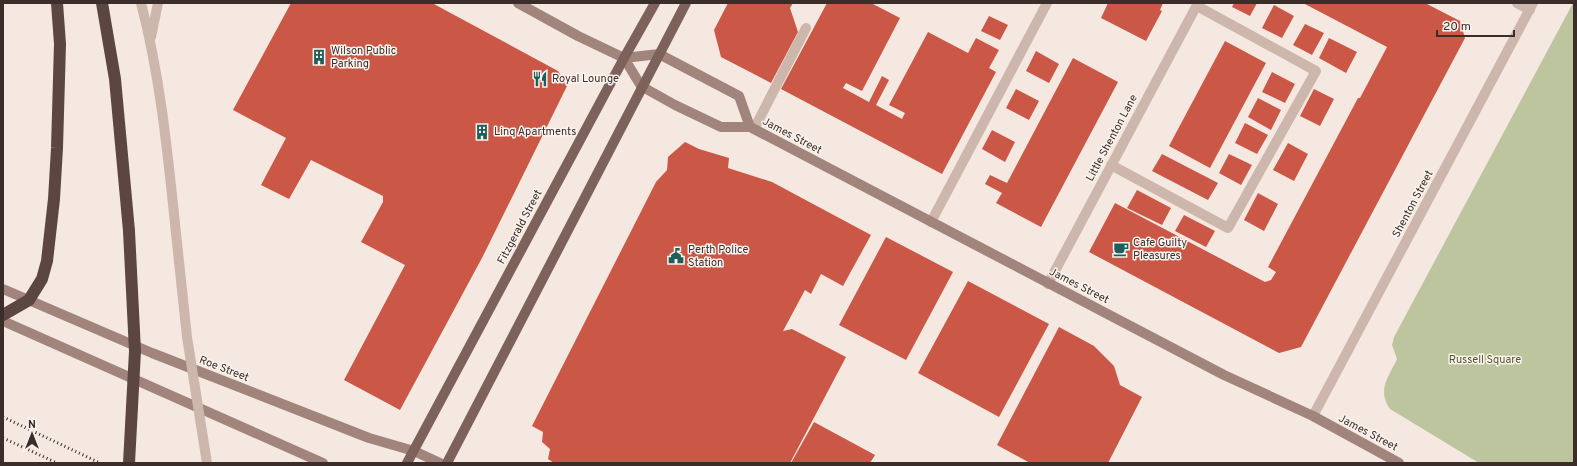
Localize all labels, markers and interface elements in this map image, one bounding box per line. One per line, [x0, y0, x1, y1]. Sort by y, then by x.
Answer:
scale bar [1437, 12, 1514, 38]
text: 20 m [1443, 19, 1471, 35]
place label: Wilson Public Parking [331, 44, 396, 71]
building icon: Wilson Public Parking [310, 48, 328, 66]
restaurant icon: Royal Lounge [531, 70, 549, 88]
place label: Royal Lounge [552, 72, 619, 86]
street label: Little Shenton Lane [1083, 92, 1141, 184]
street label: James Street [760, 114, 824, 158]
building icon: Linq Apartments [473, 123, 491, 141]
place label: Linq Apartments [494, 125, 576, 139]
street label: Shenton Street [1389, 168, 1437, 240]
street label: Fitzgerald Street [494, 187, 546, 267]
place label: Cafe Guilty Pleasures [1133, 236, 1187, 263]
cafe icon: Cafe Guilty Pleasures [1112, 240, 1130, 258]
place label: Perth Police Station [688, 243, 749, 270]
public building icon: Perth Police Station [667, 247, 685, 265]
street label: James Street [1047, 265, 1111, 307]
street label: Roe Street [197, 353, 251, 385]
park label: Russell Square [1449, 353, 1521, 367]
street label: James Street [1336, 411, 1400, 455]
north arrow [12, 414, 52, 454]
text: N [28, 418, 36, 432]

